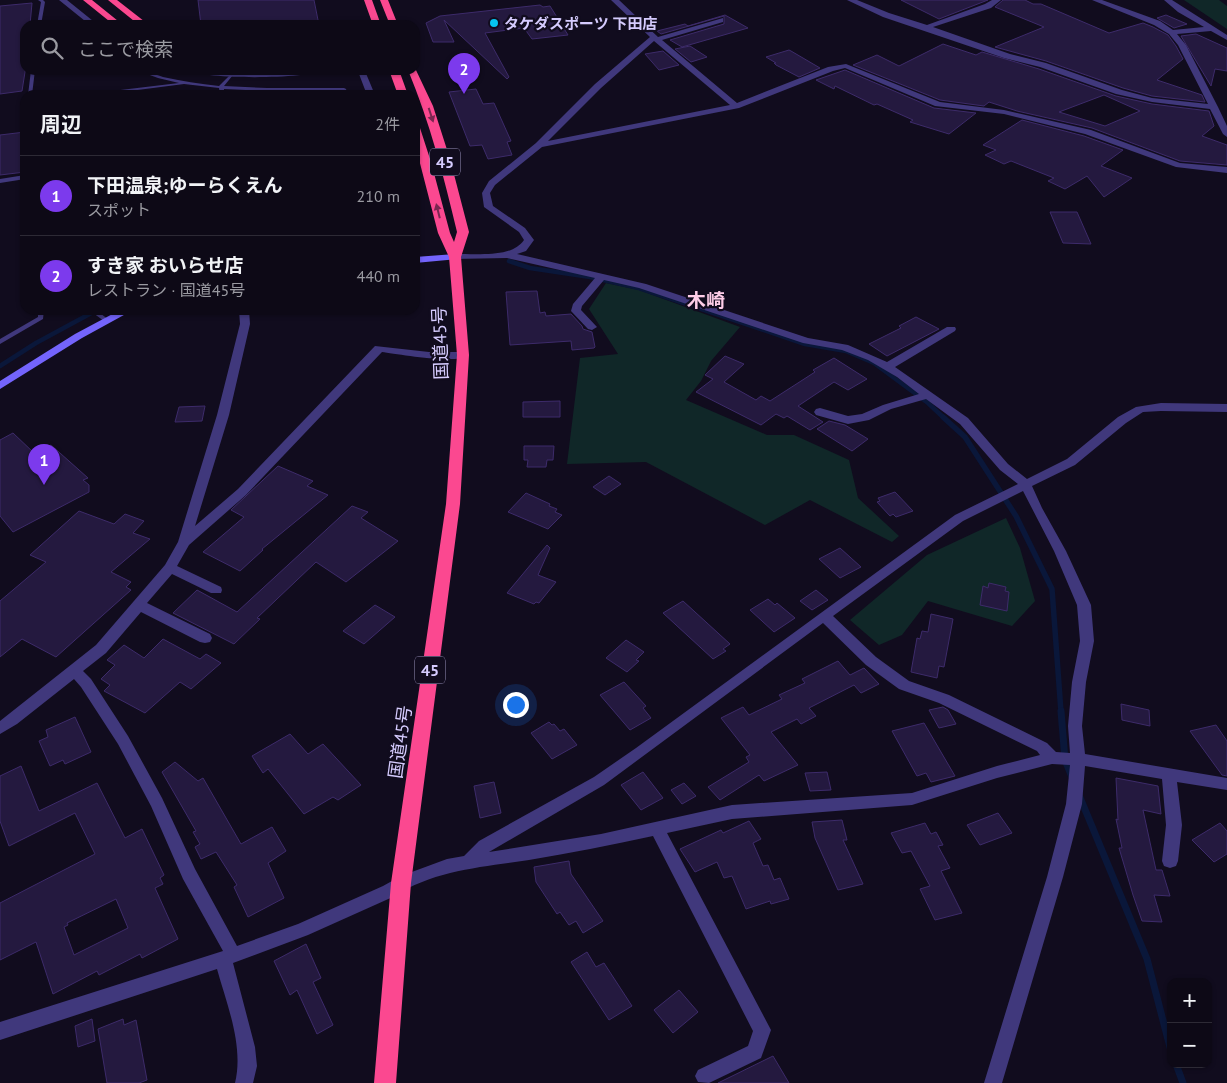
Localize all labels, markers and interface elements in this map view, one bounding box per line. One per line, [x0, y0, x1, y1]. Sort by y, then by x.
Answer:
place label: タケダスポーツ 下田店 [504, 14, 658, 33]
marker: タケダスポーツ 下田店 [488, 17, 500, 29]
search box [20, 20, 420, 75]
icon: search [38, 34, 66, 62]
text: ここで検索 [78, 37, 173, 61]
pin: 2 [448, 53, 480, 94]
one-way arrow [427, 108, 435, 123]
text: 周辺 [40, 111, 82, 138]
text: 2件 [375, 114, 400, 134]
road number: 45 [430, 148, 460, 176]
text: 下田温泉;ゆーらくえん [87, 173, 283, 197]
text: 1 [51, 186, 61, 206]
text: 210 m [357, 186, 400, 206]
text: スポット [87, 200, 151, 220]
one-way arrow [434, 204, 442, 219]
text: すき家 おいらせ店 [87, 253, 243, 277]
text: 2 [51, 266, 61, 286]
text: 440 m [357, 266, 400, 286]
text: レストラン · 国道45号 [87, 280, 245, 300]
district label: 木崎 [687, 288, 725, 312]
street label: 国道45号 [427, 306, 453, 380]
pin: 1 [28, 444, 60, 485]
road number: 45 [415, 656, 445, 684]
your location [503, 692, 529, 718]
street label: 国道45号 [383, 704, 417, 780]
map controls [1167, 978, 1212, 1068]
button: + [1167, 978, 1212, 1023]
button: − [1167, 1023, 1212, 1068]

